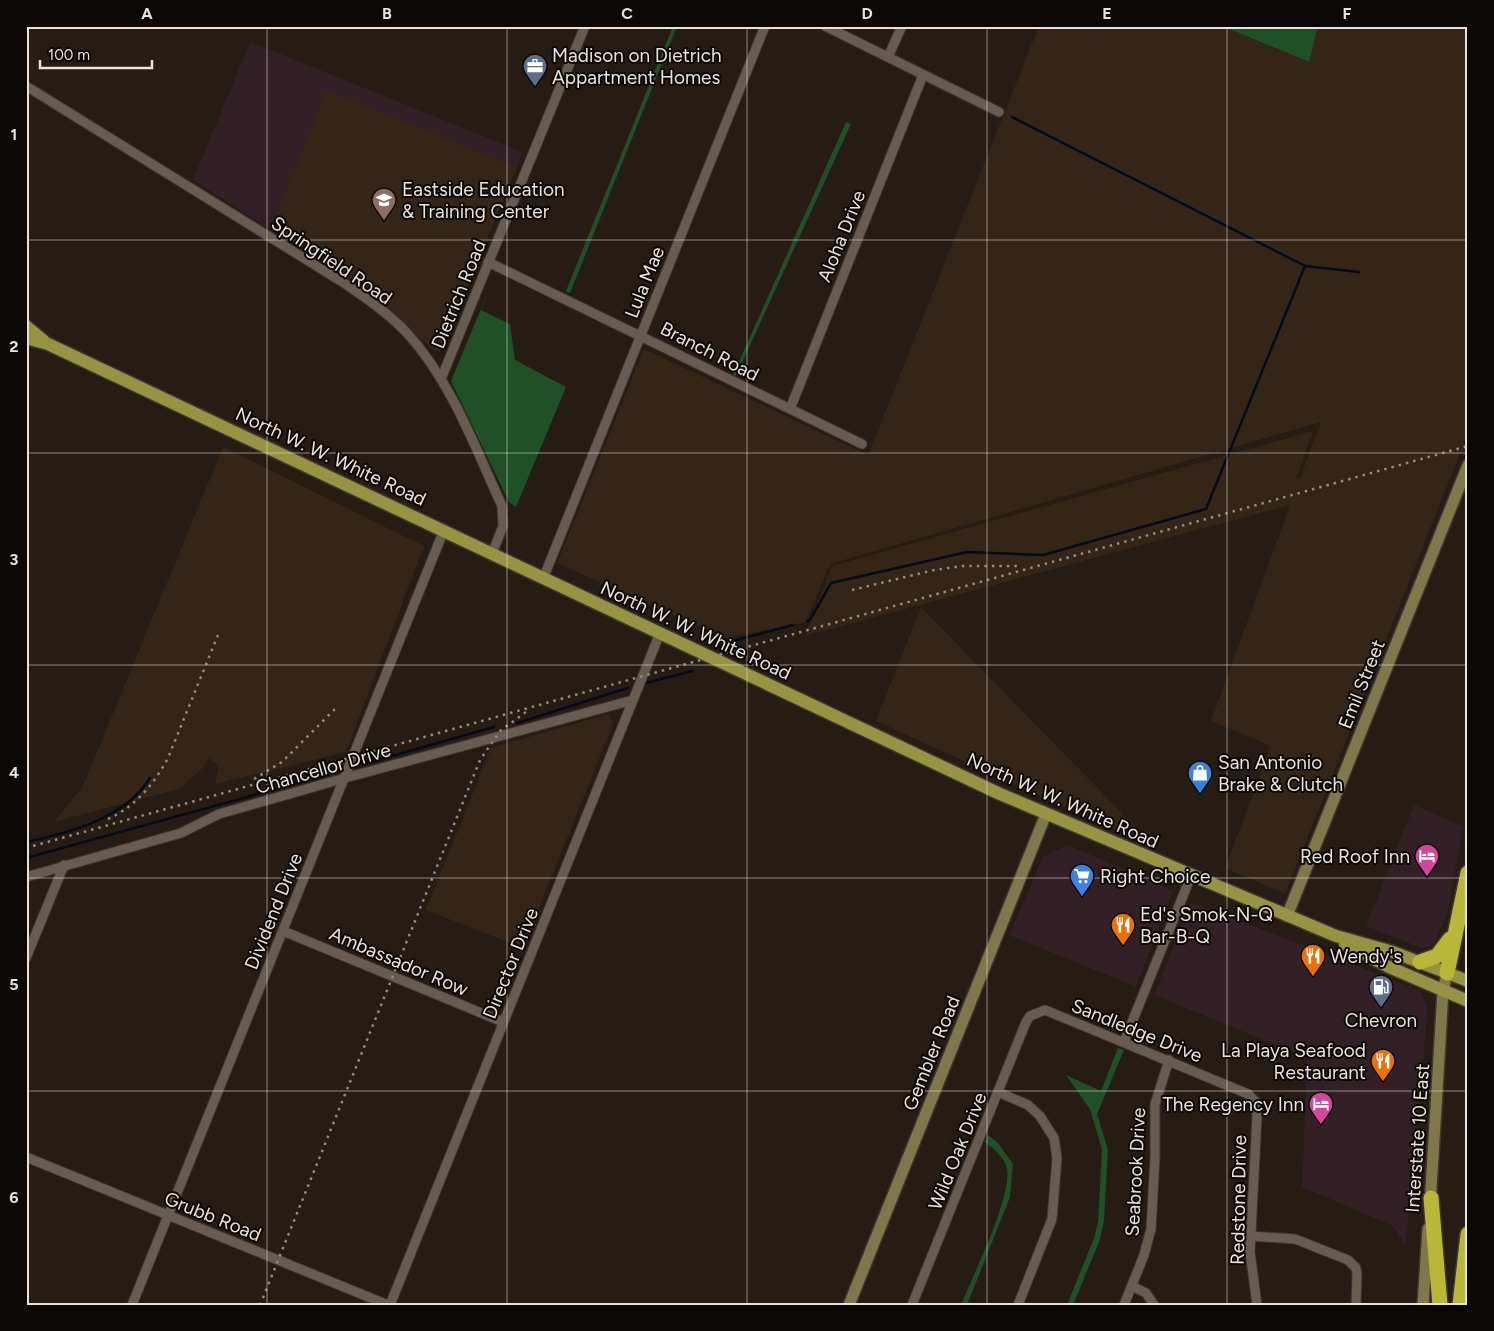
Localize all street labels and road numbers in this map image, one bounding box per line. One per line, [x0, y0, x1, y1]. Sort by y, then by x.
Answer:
street label: Aloha Drive [813, 187, 870, 285]
street label: Springfield Road [267, 211, 397, 309]
street label: Dietrich Road [426, 236, 491, 352]
street label: Lula Mae [620, 243, 669, 321]
street label: Branch Road [657, 317, 763, 386]
street label: North W. W. White Road [232, 402, 430, 511]
street label: North W. W. White Road [597, 576, 795, 685]
street label: Emil Street [1333, 636, 1390, 732]
street label: Chancellor Drive [253, 738, 393, 799]
street label: North W. W. White Road [963, 748, 1162, 853]
street label: Dividend Drive [240, 850, 307, 973]
street label: Director Drive [478, 904, 543, 1022]
street label: Ambassador Row [326, 922, 472, 1001]
street label: Gembler Road [898, 993, 965, 1114]
street label: Sandledge Drive [1068, 994, 1206, 1067]
street label: Interstate 10 East [1401, 1063, 1434, 1213]
street label: Wild Oak Drive [923, 1089, 992, 1213]
street label: Seabrook Drive [1121, 1107, 1150, 1237]
street label: Redstone Drive [1226, 1135, 1251, 1265]
street label: Grubb Road [161, 1187, 264, 1246]

